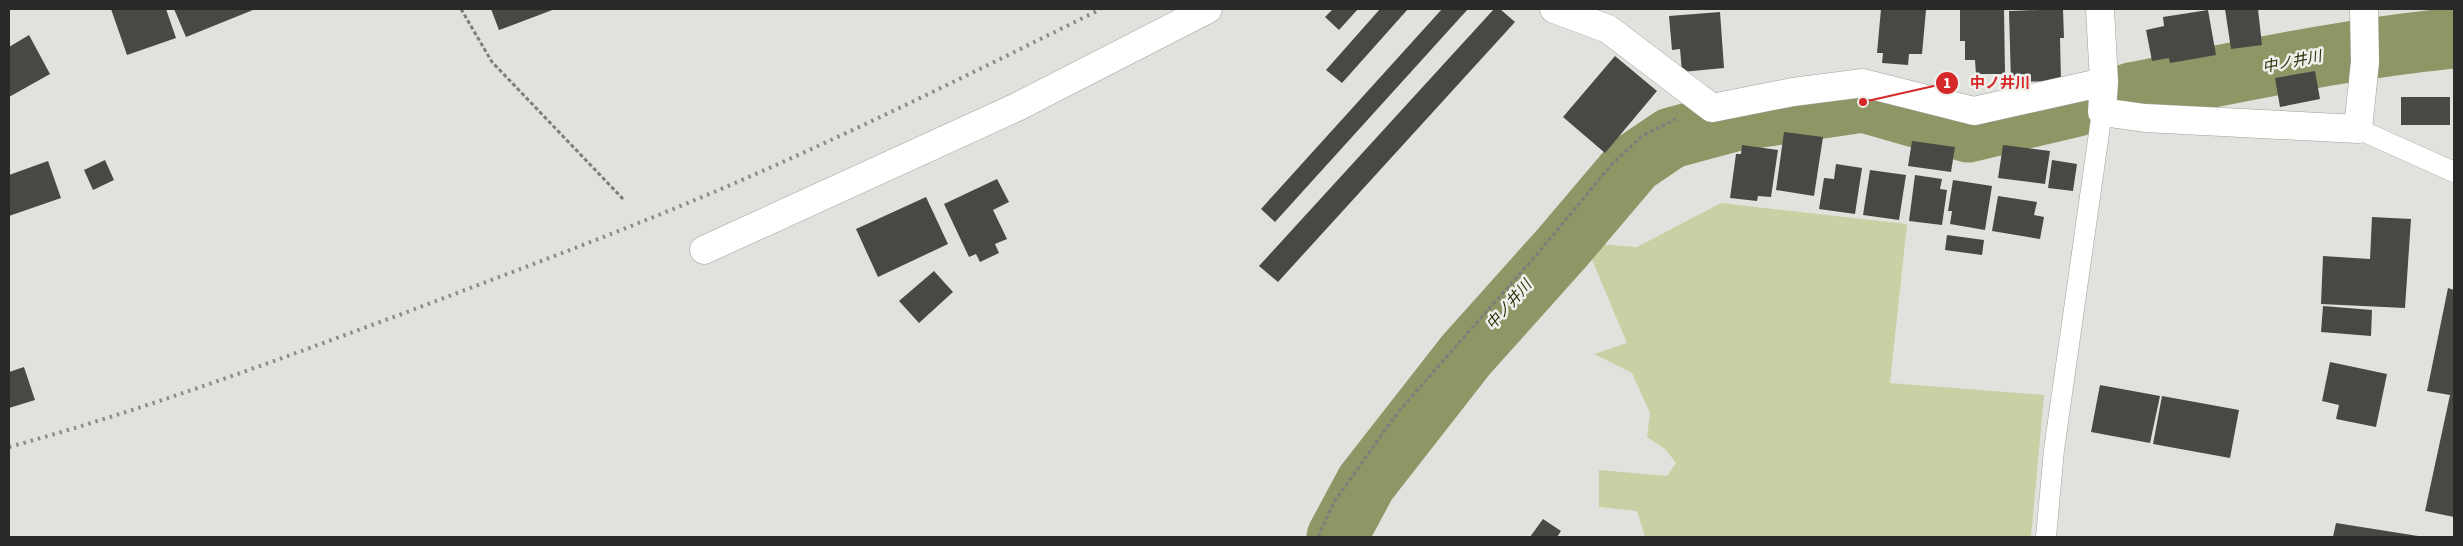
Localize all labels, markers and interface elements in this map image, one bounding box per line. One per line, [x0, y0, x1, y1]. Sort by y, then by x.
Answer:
water label: 中ノ井川 [2261, 46, 2325, 78]
callout: 中ノ井川 [1935, 68, 2040, 98]
text: 1 [1943, 73, 1951, 94]
text: 中ノ井川 [1970, 73, 2030, 94]
water label: 中ノ井川 [1481, 274, 1538, 335]

